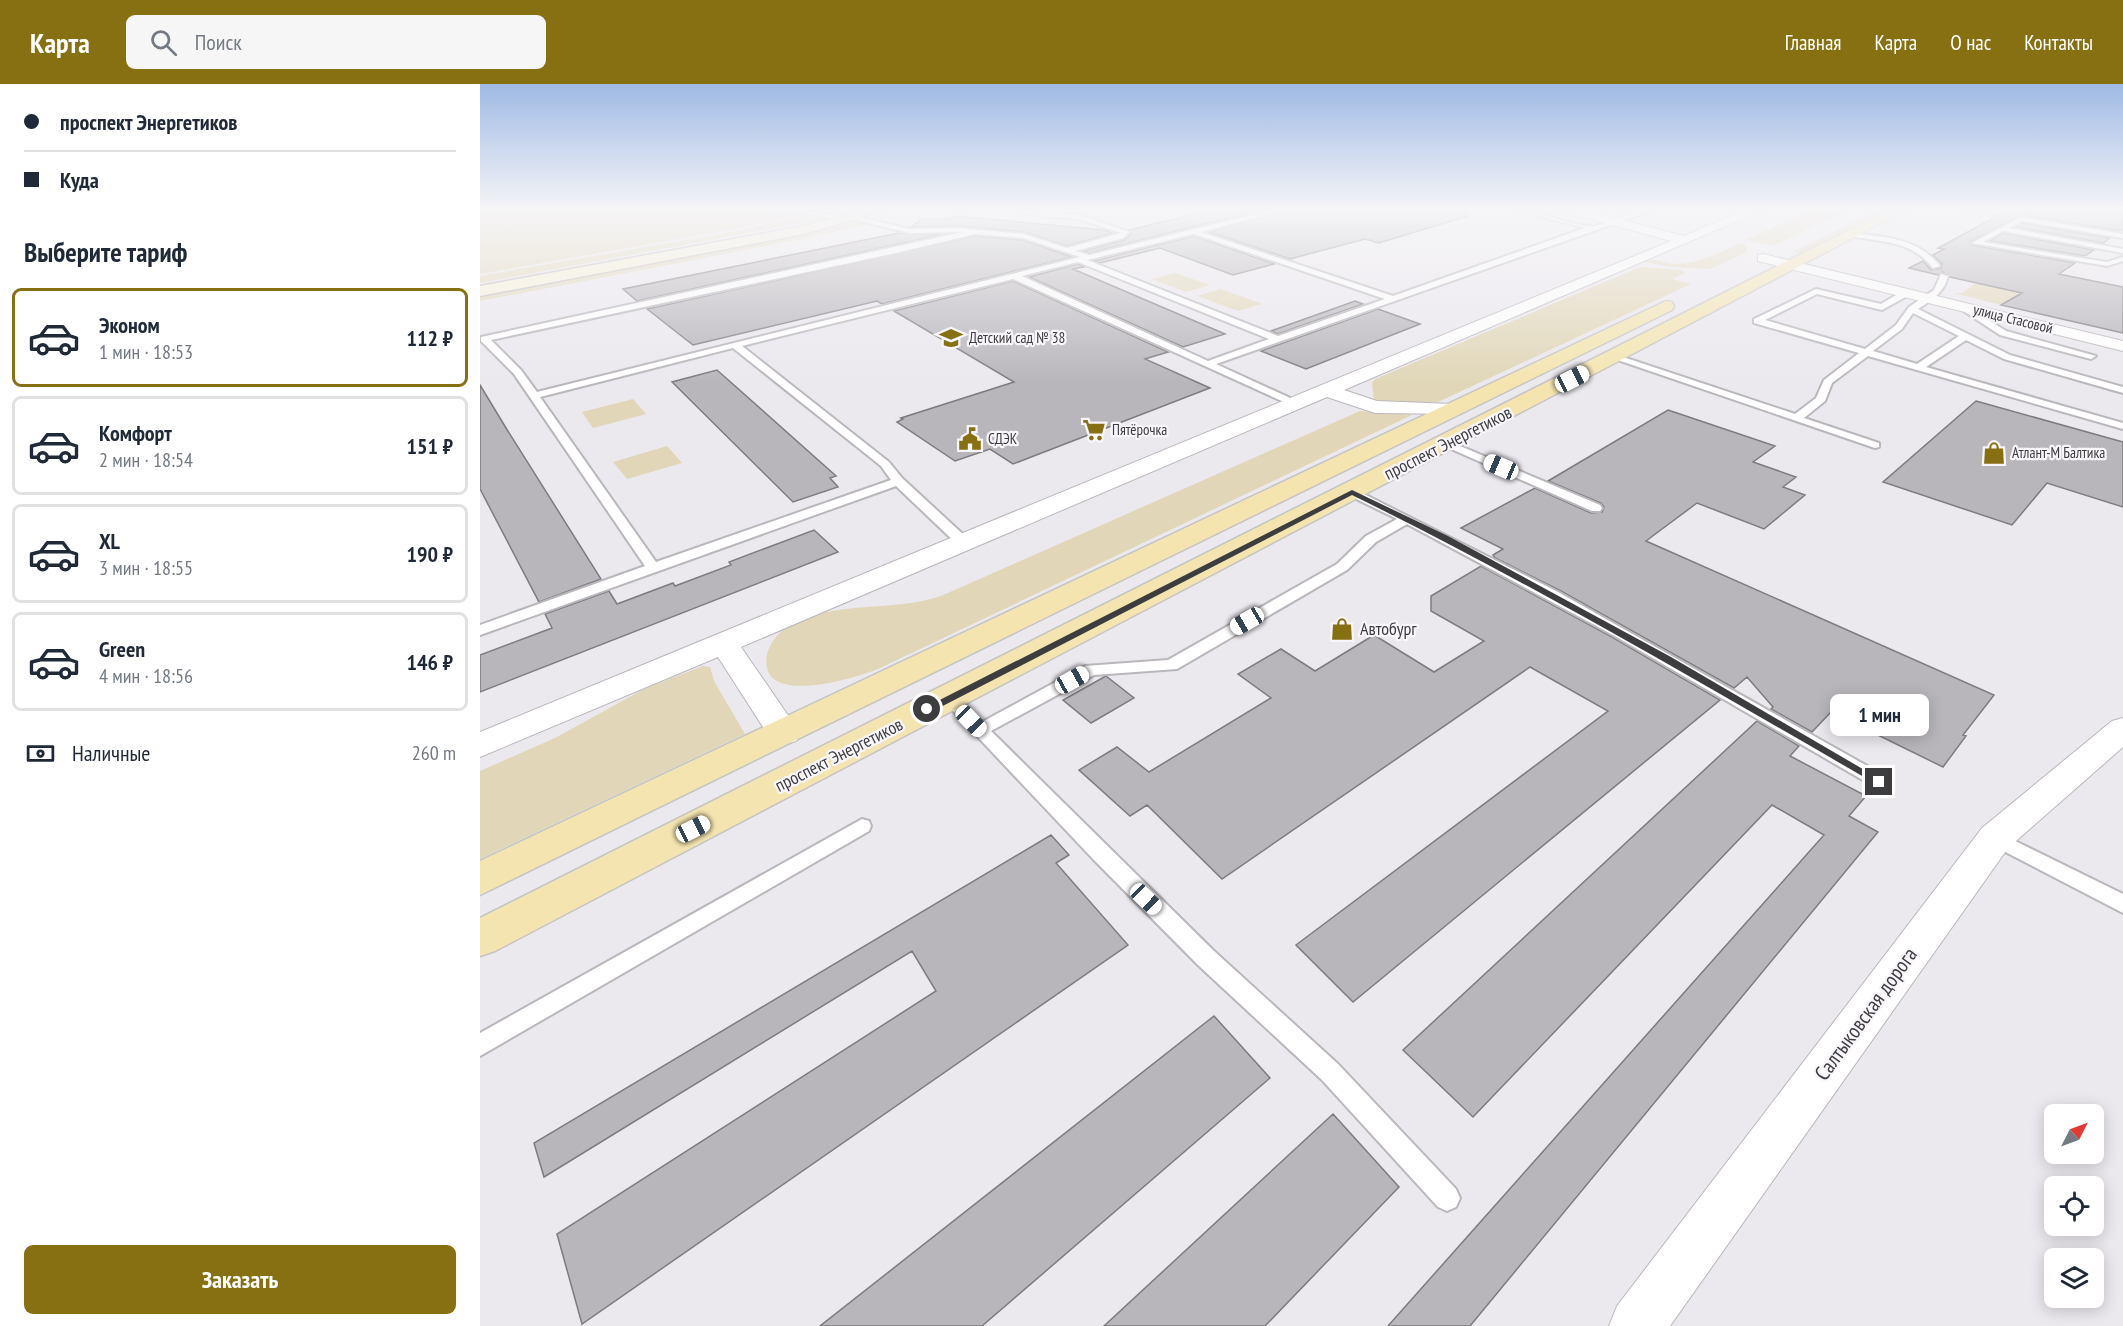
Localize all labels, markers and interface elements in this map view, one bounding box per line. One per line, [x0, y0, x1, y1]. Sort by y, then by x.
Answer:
search box [126, 15, 546, 69]
text: Карта [30, 24, 90, 61]
icon: search [147, 26, 180, 59]
text: Поиск [195, 28, 242, 56]
text: Главная [1785, 29, 1841, 56]
text: Карта [1874, 29, 1917, 56]
text: О нас [1950, 29, 1991, 56]
text: Контакты [2024, 29, 2093, 56]
text: проспект Энергетиков [60, 108, 237, 136]
text: Куда [60, 166, 99, 194]
text: Выберите тариф [24, 235, 187, 269]
street label: улица Стасовой [1971, 299, 2055, 338]
icon: car [27, 311, 81, 365]
text: Эконом [99, 311, 160, 339]
text: 112 ₽ [406, 324, 453, 352]
school or university icon: Детский сад № 38 [938, 325, 964, 351]
place label: Детский сад № 38 [969, 328, 1065, 347]
text: 1 мин · 18:53 [99, 339, 193, 365]
car [1552, 363, 1592, 395]
street label: проспект Энергетиков [1380, 400, 1516, 485]
supermarket icon: Пятёрочка [1081, 417, 1107, 443]
icon: car [27, 419, 81, 473]
text: Комфорт [99, 419, 172, 447]
place label: Пятёрочка [1112, 420, 1167, 439]
public building icon: СДЭК [957, 426, 983, 452]
place label: СДЭК [988, 429, 1018, 448]
text: 151 ₽ [406, 432, 453, 460]
shop icon: Атлант-М Балтика [1981, 440, 2007, 466]
place label: Атлант-М Балтика [2012, 443, 2105, 462]
text: 2 мин · 18:54 [99, 447, 193, 473]
car [1481, 452, 1521, 482]
icon: car [27, 527, 81, 581]
text: XL [99, 527, 120, 555]
text: 190 ₽ [406, 540, 453, 568]
text: 3 мин · 18:55 [99, 555, 193, 581]
car [1227, 604, 1267, 638]
shop icon: Автобург [1329, 616, 1355, 642]
place label: Автобург [1360, 617, 1417, 640]
icon: car [27, 635, 81, 689]
text: Green [99, 635, 145, 663]
text: 146 ₽ [406, 648, 453, 676]
text: 4 мин · 18:56 [99, 663, 193, 689]
car [1052, 663, 1092, 697]
route start [913, 695, 940, 722]
callout: 1 мин [1830, 695, 1928, 737]
car [952, 702, 990, 740]
text: 1 мин [1858, 702, 1901, 728]
street label: проспект Энергетиков [771, 712, 907, 797]
icon: cash [24, 737, 57, 770]
text: Наличные [72, 739, 150, 767]
text: 260 m [412, 740, 456, 766]
route end [1865, 768, 1892, 795]
car [673, 813, 713, 845]
car [1127, 880, 1165, 918]
street label: Салтыковская дорога [1808, 942, 1923, 1085]
north arrow [2044, 1104, 2104, 1164]
map controls [2044, 1104, 2104, 1308]
button: locate [2044, 1176, 2104, 1236]
button: Заказать [24, 1245, 456, 1314]
button: layers [2044, 1248, 2104, 1308]

